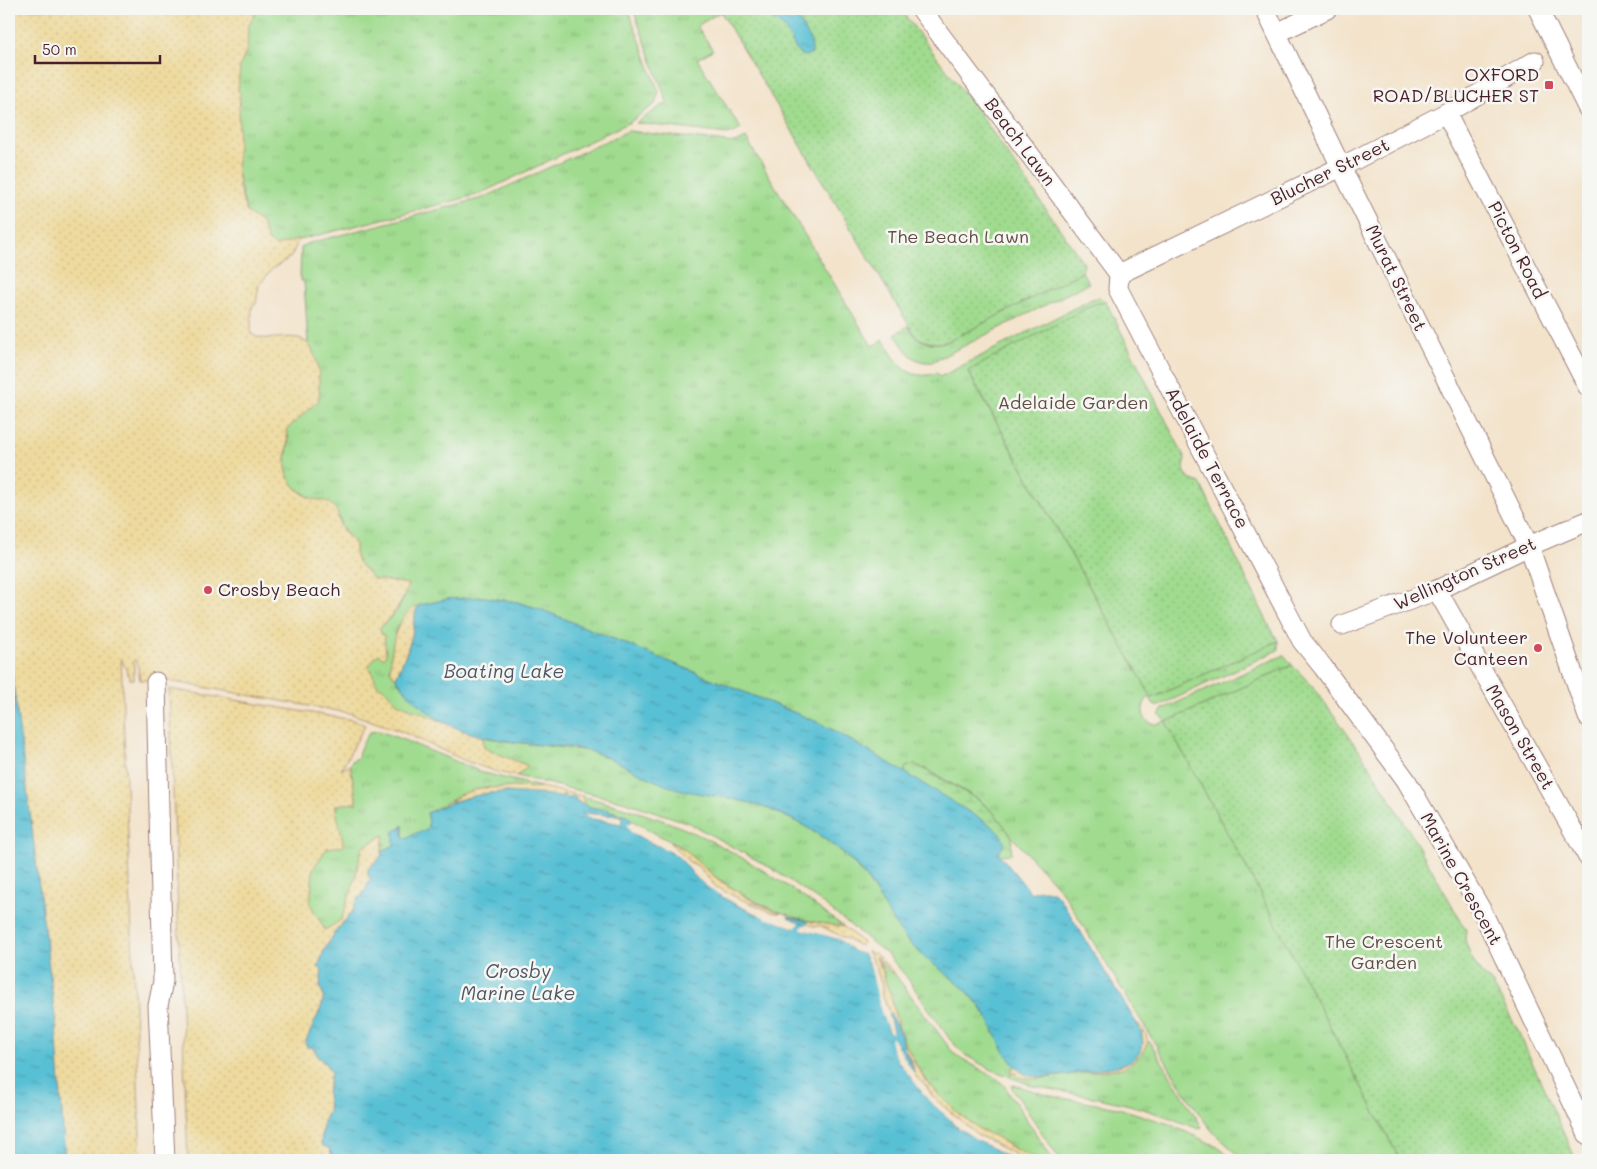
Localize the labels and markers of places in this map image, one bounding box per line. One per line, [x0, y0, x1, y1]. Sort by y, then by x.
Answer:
place label: OXFORD ROAD/BLUCHER ST [1373, 62, 1539, 107]
marker: OXFORD ROAD/BLUCHER ST [1543, 79, 1555, 91]
place label: Crosby Beach [218, 577, 340, 601]
marker: Crosby Beach [202, 584, 214, 596]
place label: The Volunteer Canteen [1405, 625, 1528, 670]
marker: The Volunteer Canteen [1532, 642, 1544, 654]

